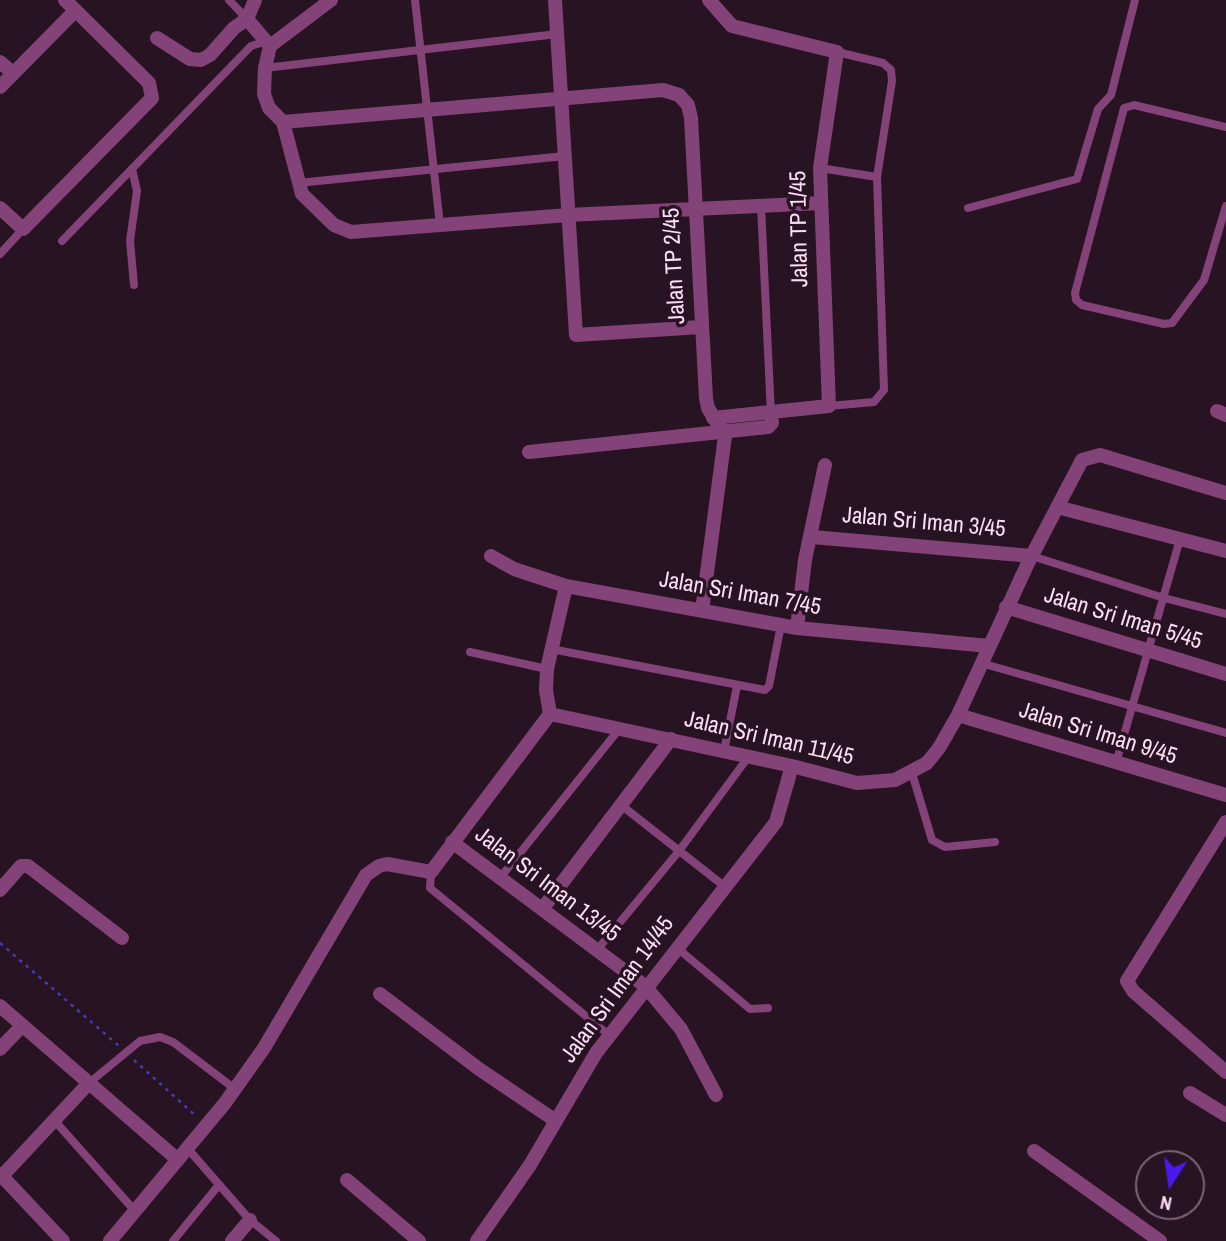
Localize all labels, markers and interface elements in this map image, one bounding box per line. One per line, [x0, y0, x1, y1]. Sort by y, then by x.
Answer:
street label: Jalan TP 1/45 [785, 171, 815, 287]
street label: Jalan TP 2/45 [658, 207, 692, 325]
street label: Jalan Sri Iman 3/45 [841, 502, 1007, 544]
street label: Jalan Sri Iman 7/45 [657, 566, 823, 622]
street label: Jalan Sri Iman 5/45 [1041, 582, 1205, 656]
street label: Jalan Sri Iman 9/45 [1016, 697, 1180, 771]
street label: Jalan Sri Iman 11/45 [682, 706, 856, 772]
street label: Jalan Sri Iman 13/45 [469, 822, 625, 948]
street label: Jalan Sri Iman 14/45 [556, 911, 680, 1069]
north arrow [1135, 1150, 1205, 1220]
text: N [1158, 1190, 1174, 1217]

